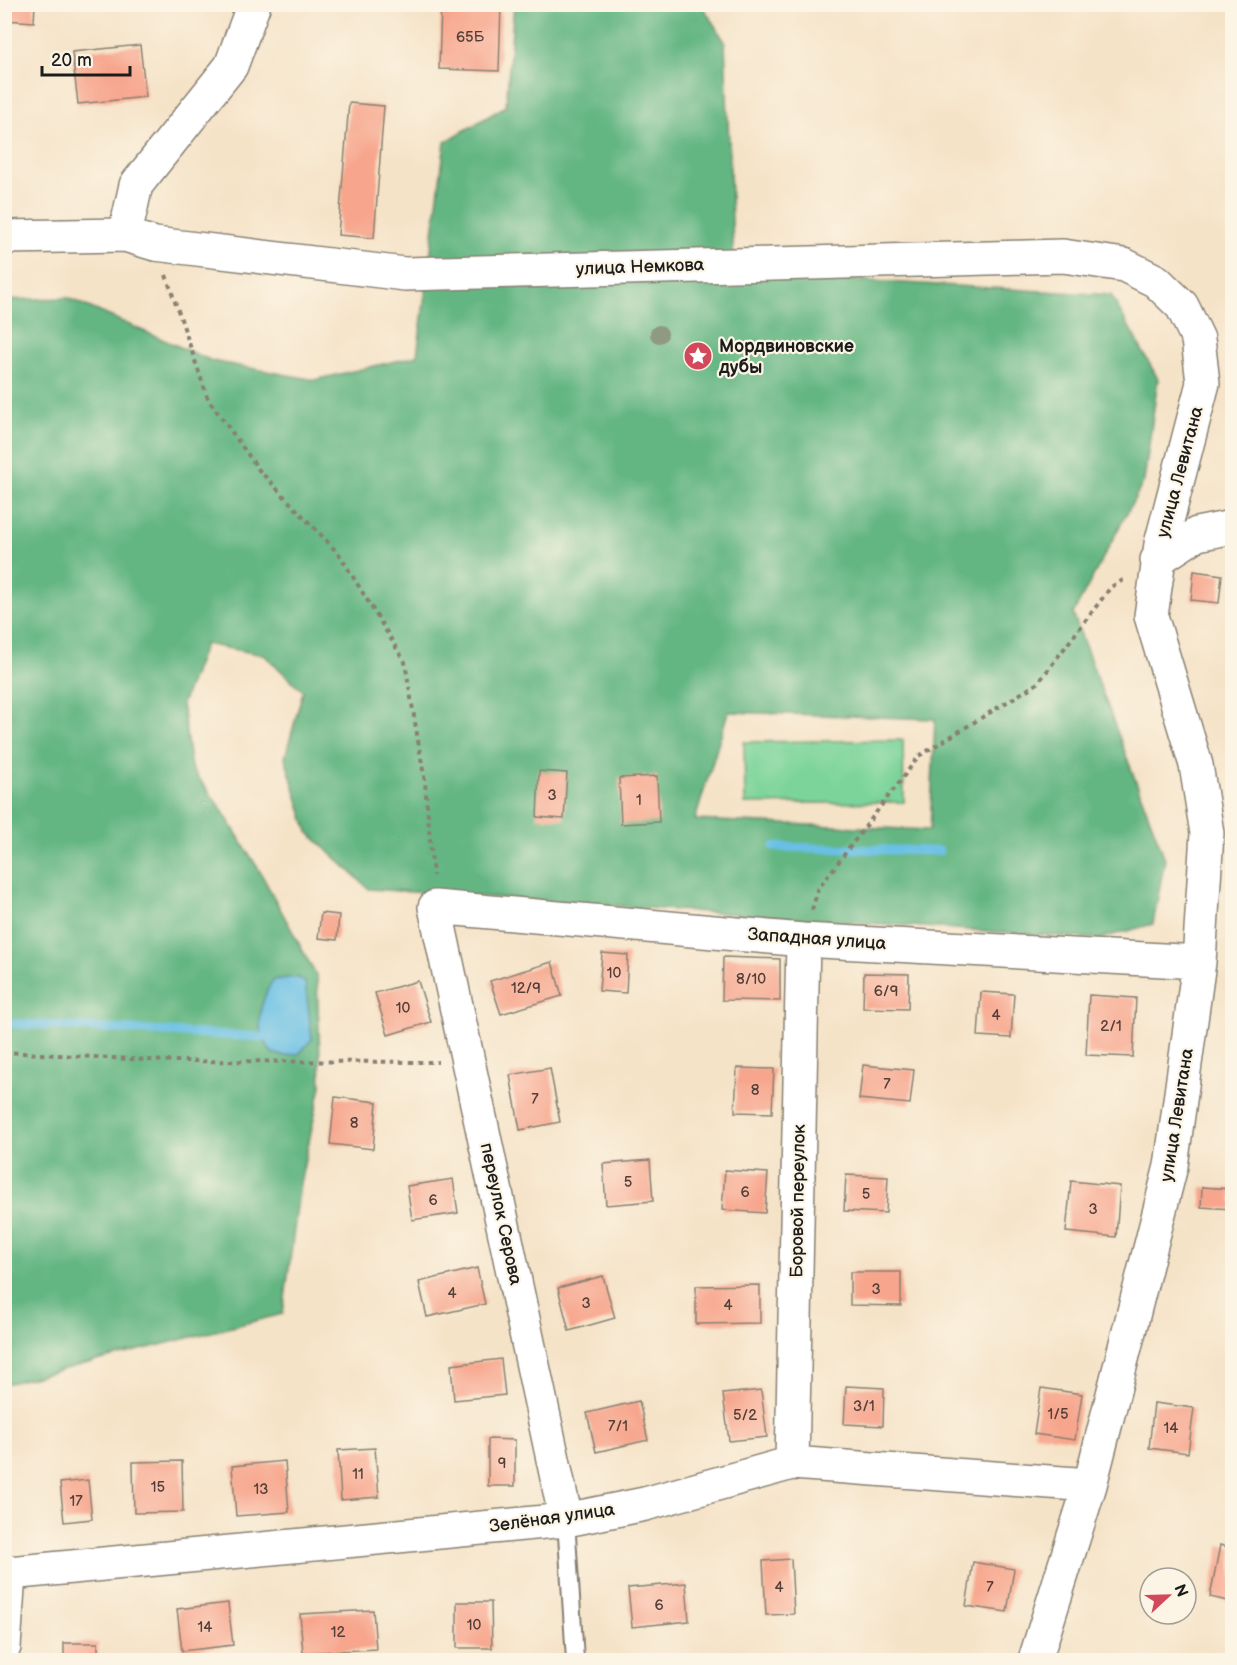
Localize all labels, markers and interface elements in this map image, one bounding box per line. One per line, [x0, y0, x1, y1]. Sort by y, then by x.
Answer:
house number: 65Б [456, 28, 485, 47]
scale bar [42, 39, 130, 77]
text: 20 m [51, 50, 92, 71]
street label: улица Немкова [575, 254, 705, 280]
place label: Мордвиновские дубы [718, 336, 854, 378]
place icon: Мордвиновские дубы [682, 340, 714, 372]
street label: улица Левитана [1152, 404, 1208, 540]
house number: 3 [547, 786, 557, 805]
house number: 1 [636, 791, 642, 810]
street label: Западная улица [747, 924, 887, 954]
house number: 10 [607, 964, 621, 983]
house number: 8/10 [736, 970, 766, 989]
house number: 12/9 [511, 979, 541, 998]
house number: 6/9 [874, 982, 898, 1001]
house number: 10 [396, 999, 410, 1018]
house number: 4 [991, 1006, 1001, 1025]
house number: 2/1 [1100, 1017, 1122, 1036]
street label: улица Левитана [1156, 1046, 1198, 1183]
house number: 7 [883, 1075, 891, 1094]
house number: 8 [751, 1081, 760, 1100]
house number: 7 [531, 1090, 539, 1109]
house number: 8 [350, 1114, 359, 1133]
street label: Боровой переулок [786, 1124, 810, 1278]
street label: переулок Серова [476, 1141, 526, 1287]
house number: 5 [624, 1173, 632, 1192]
house number: 6 [740, 1183, 750, 1202]
house number: 5 [862, 1185, 870, 1204]
house number: 6 [428, 1191, 438, 1210]
house number: 3 [1088, 1200, 1098, 1219]
house number: 3 [871, 1280, 881, 1299]
house number: 4 [447, 1284, 457, 1303]
house number: 3 [581, 1294, 591, 1313]
house number: 4 [723, 1296, 733, 1315]
house number: 3/1 [853, 1397, 875, 1416]
house number: 1/5 [1047, 1405, 1069, 1424]
house number: 5/2 [733, 1406, 757, 1425]
house number: 7/1 [608, 1417, 628, 1436]
house number: 14 [1164, 1419, 1178, 1438]
house number: 9 [498, 1454, 506, 1473]
house number: 11 [352, 1465, 364, 1484]
house number: 15 [151, 1478, 165, 1497]
house number: 13 [253, 1480, 269, 1499]
house number: 17 [69, 1492, 83, 1511]
street label: Зелёная улица [488, 1499, 616, 1537]
north arrow [1138, 1566, 1198, 1626]
house number: 4 [774, 1578, 784, 1597]
house number: 7 [986, 1578, 994, 1597]
text: N [1169, 1582, 1192, 1600]
house number: 6 [654, 1596, 664, 1615]
house number: 10 [467, 1616, 481, 1635]
house number: 14 [198, 1618, 212, 1637]
house number: 12 [331, 1623, 345, 1642]

